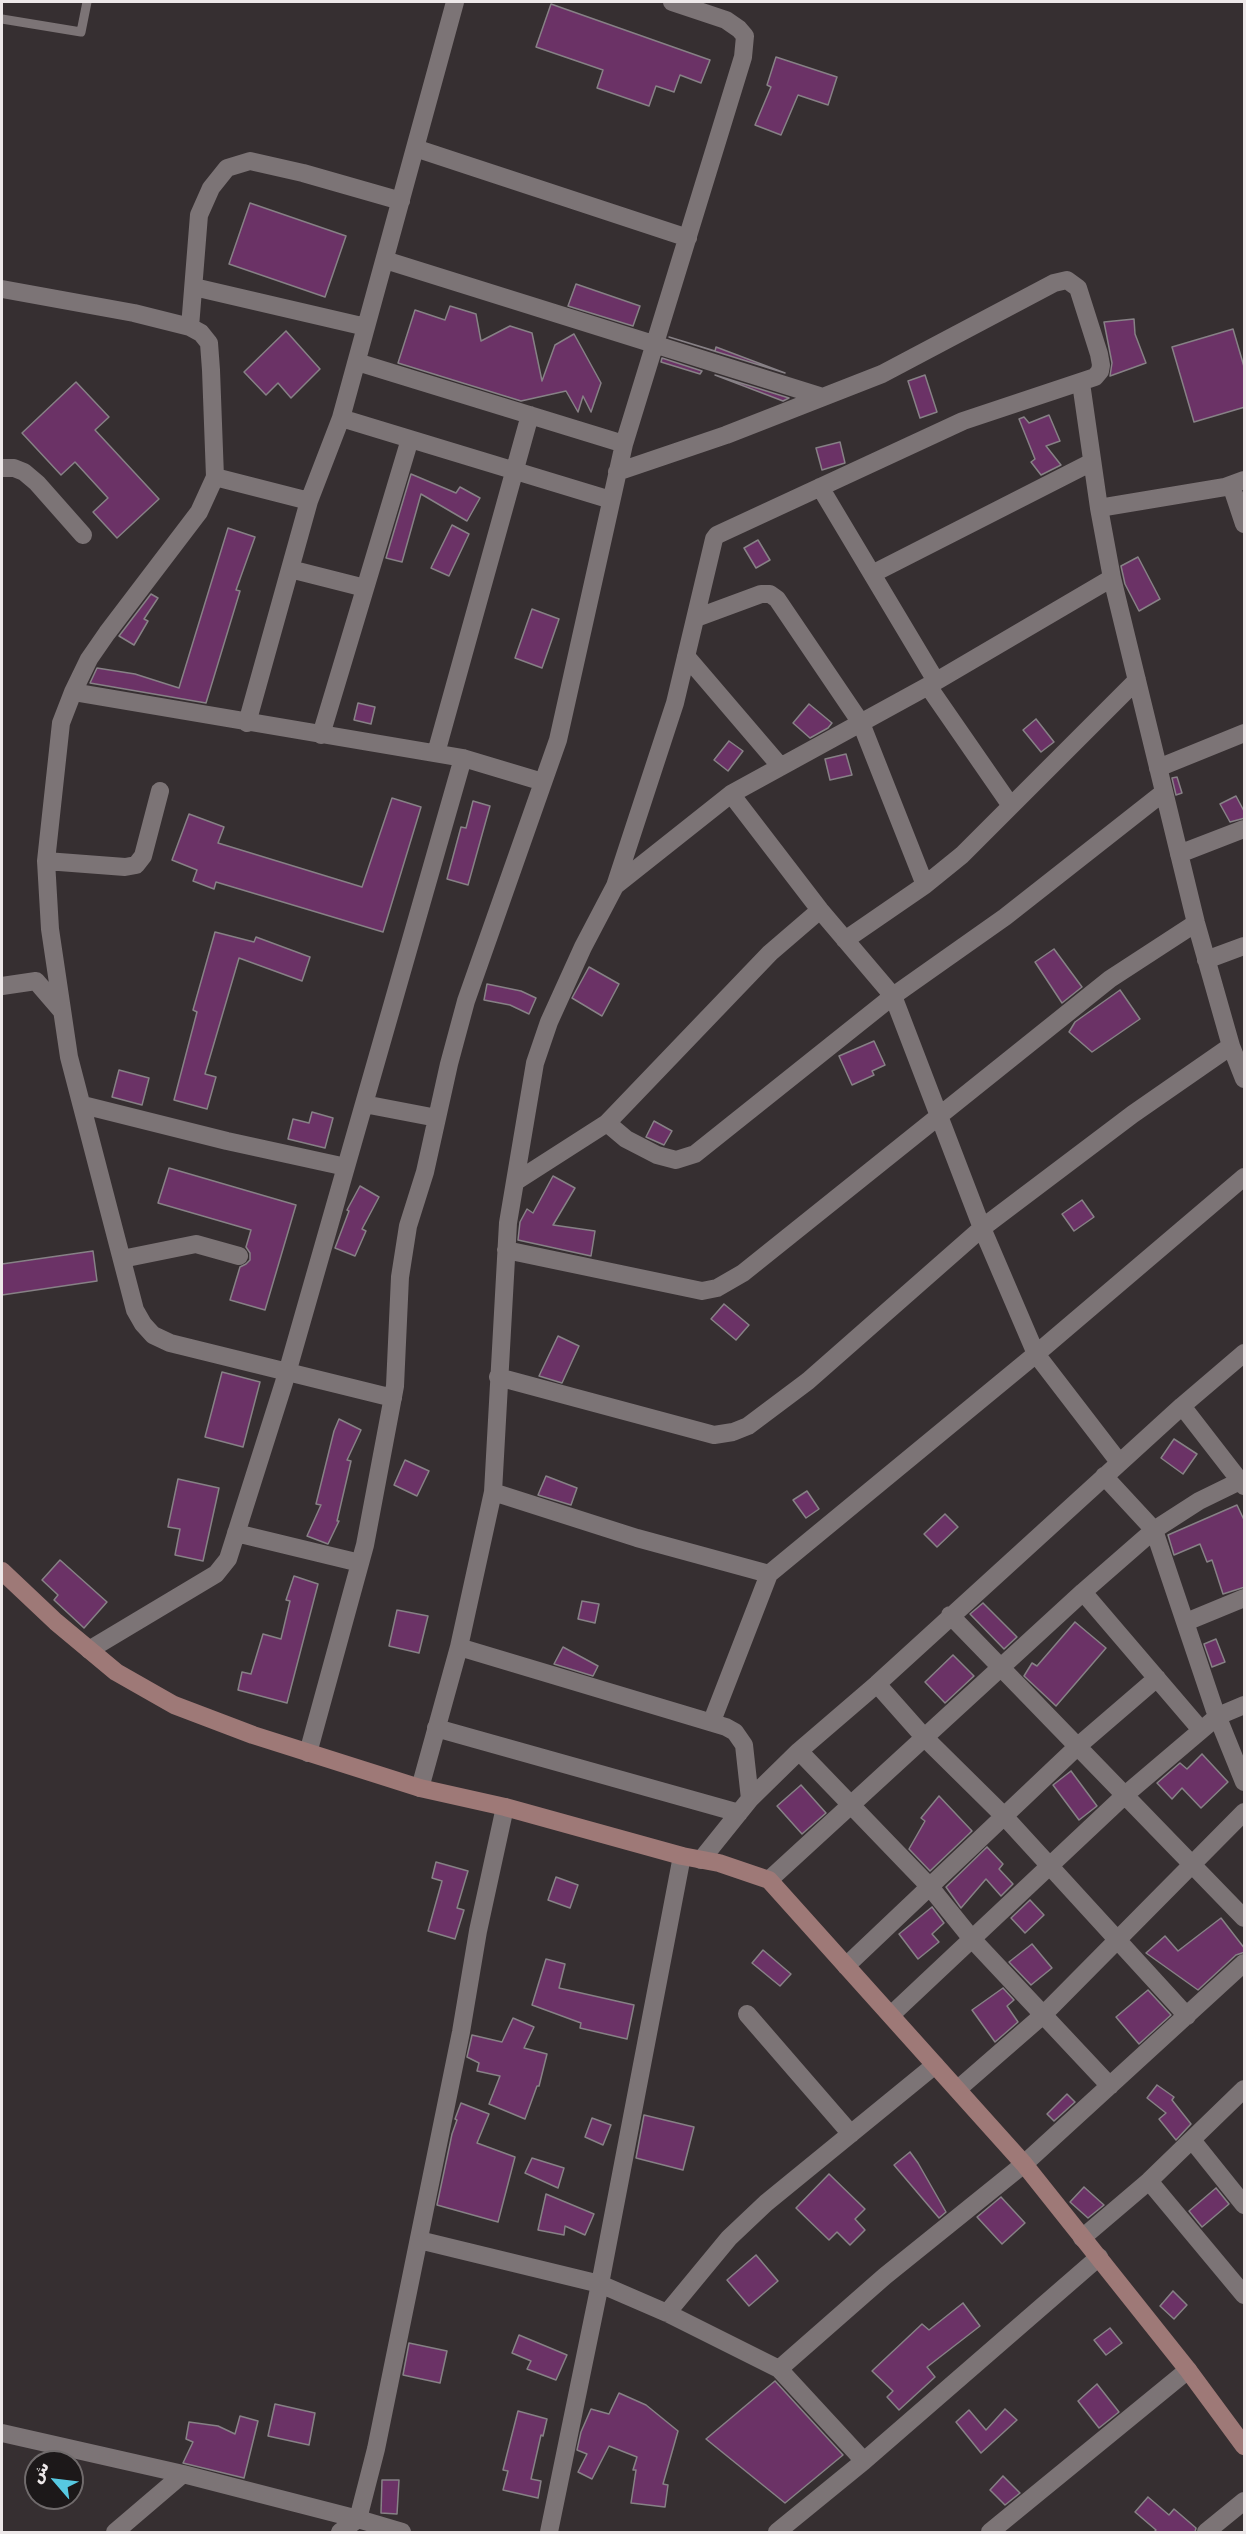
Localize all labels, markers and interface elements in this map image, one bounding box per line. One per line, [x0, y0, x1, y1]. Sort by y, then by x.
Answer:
north arrow [24, 2450, 84, 2510]
text: ش [26, 2458, 53, 2486]

